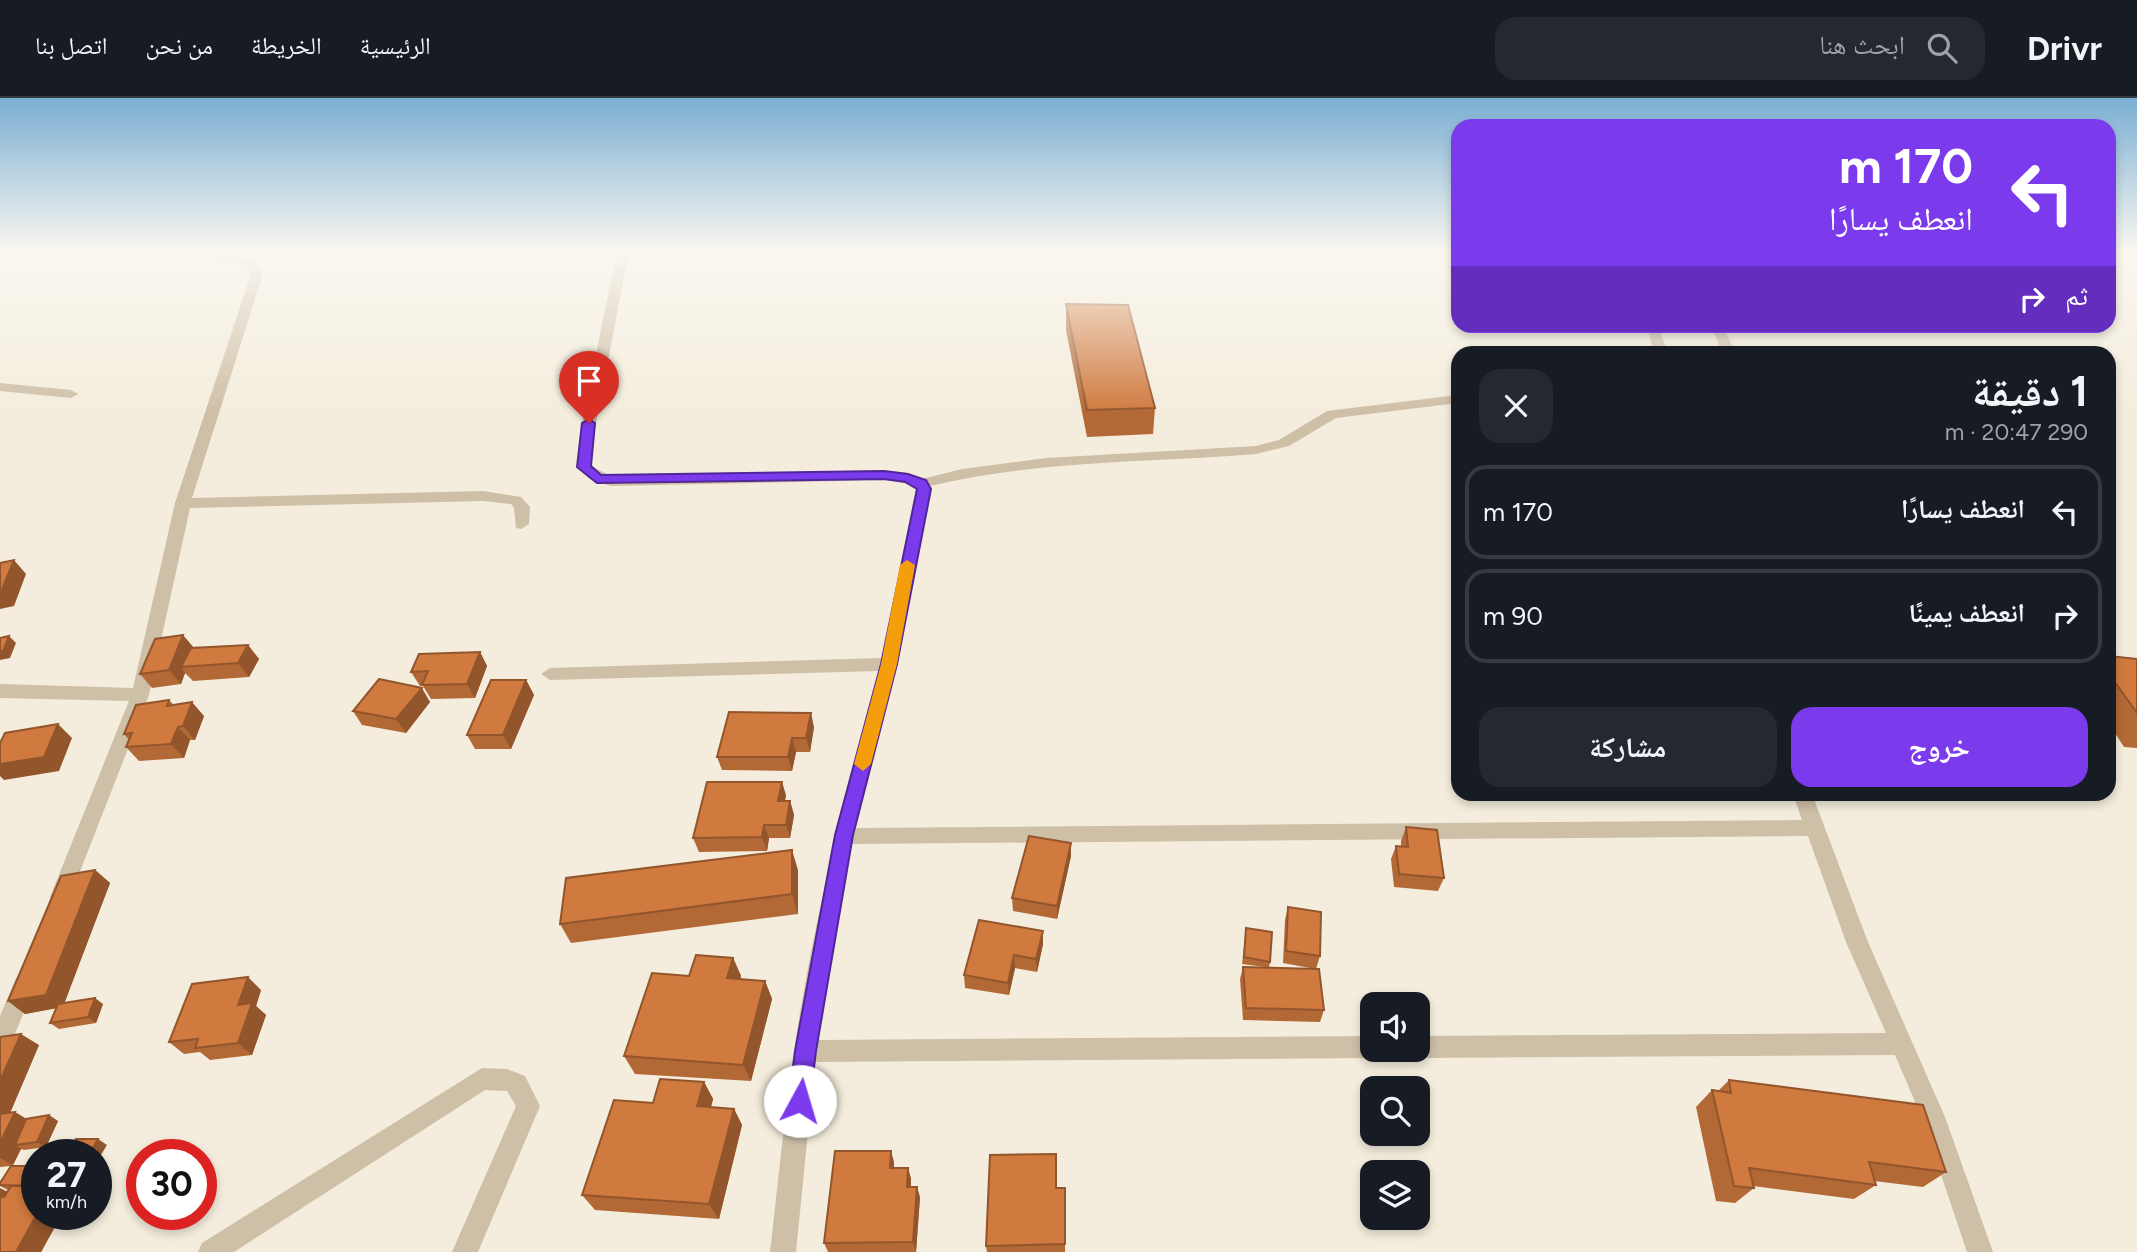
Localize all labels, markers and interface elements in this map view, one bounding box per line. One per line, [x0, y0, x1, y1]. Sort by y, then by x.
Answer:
search box [1495, 17, 1985, 80]
text: ابحث هنا [1819, 29, 1905, 61]
icon: search [1923, 29, 1961, 67]
text: Drivr [2027, 29, 2102, 68]
text: اتصل بنا [35, 31, 107, 60]
text: من نحن [145, 31, 213, 60]
text: الخريطة [251, 31, 322, 60]
text: الرئيسية [360, 31, 431, 60]
text: 170 m [1839, 136, 1973, 195]
icon: left [1997, 147, 2088, 238]
text: انعطف يسارًا [1829, 200, 1973, 238]
icon: right [2013, 280, 2051, 318]
text: ثم [2065, 280, 2088, 312]
pin [559, 351, 619, 423]
icon: arrive [570, 362, 608, 400]
text: 1 دقيقة [1972, 366, 2088, 417]
button: close [1479, 369, 1553, 443]
text: 290 m · 20:47 [1945, 418, 2088, 446]
text: انعطف يسارًا [1901, 493, 2025, 525]
icon: left [2046, 493, 2084, 531]
text: 170 m [1483, 496, 1553, 528]
text: انعطف يمينًا [1909, 597, 2025, 629]
icon: right [2046, 597, 2084, 635]
text: 90 m [1483, 600, 1543, 632]
button: مشاركة [1479, 707, 1777, 787]
button: خروج [1791, 707, 2088, 787]
map controls [1360, 992, 1430, 1230]
button: sound [1360, 992, 1430, 1062]
position arrow [763, 1064, 837, 1138]
button: search [1360, 1076, 1430, 1146]
speed limit sign: 30 [126, 1139, 217, 1230]
text: 27 [47, 1154, 86, 1196]
button: layers [1360, 1160, 1430, 1230]
text: km/h [46, 1191, 87, 1213]

